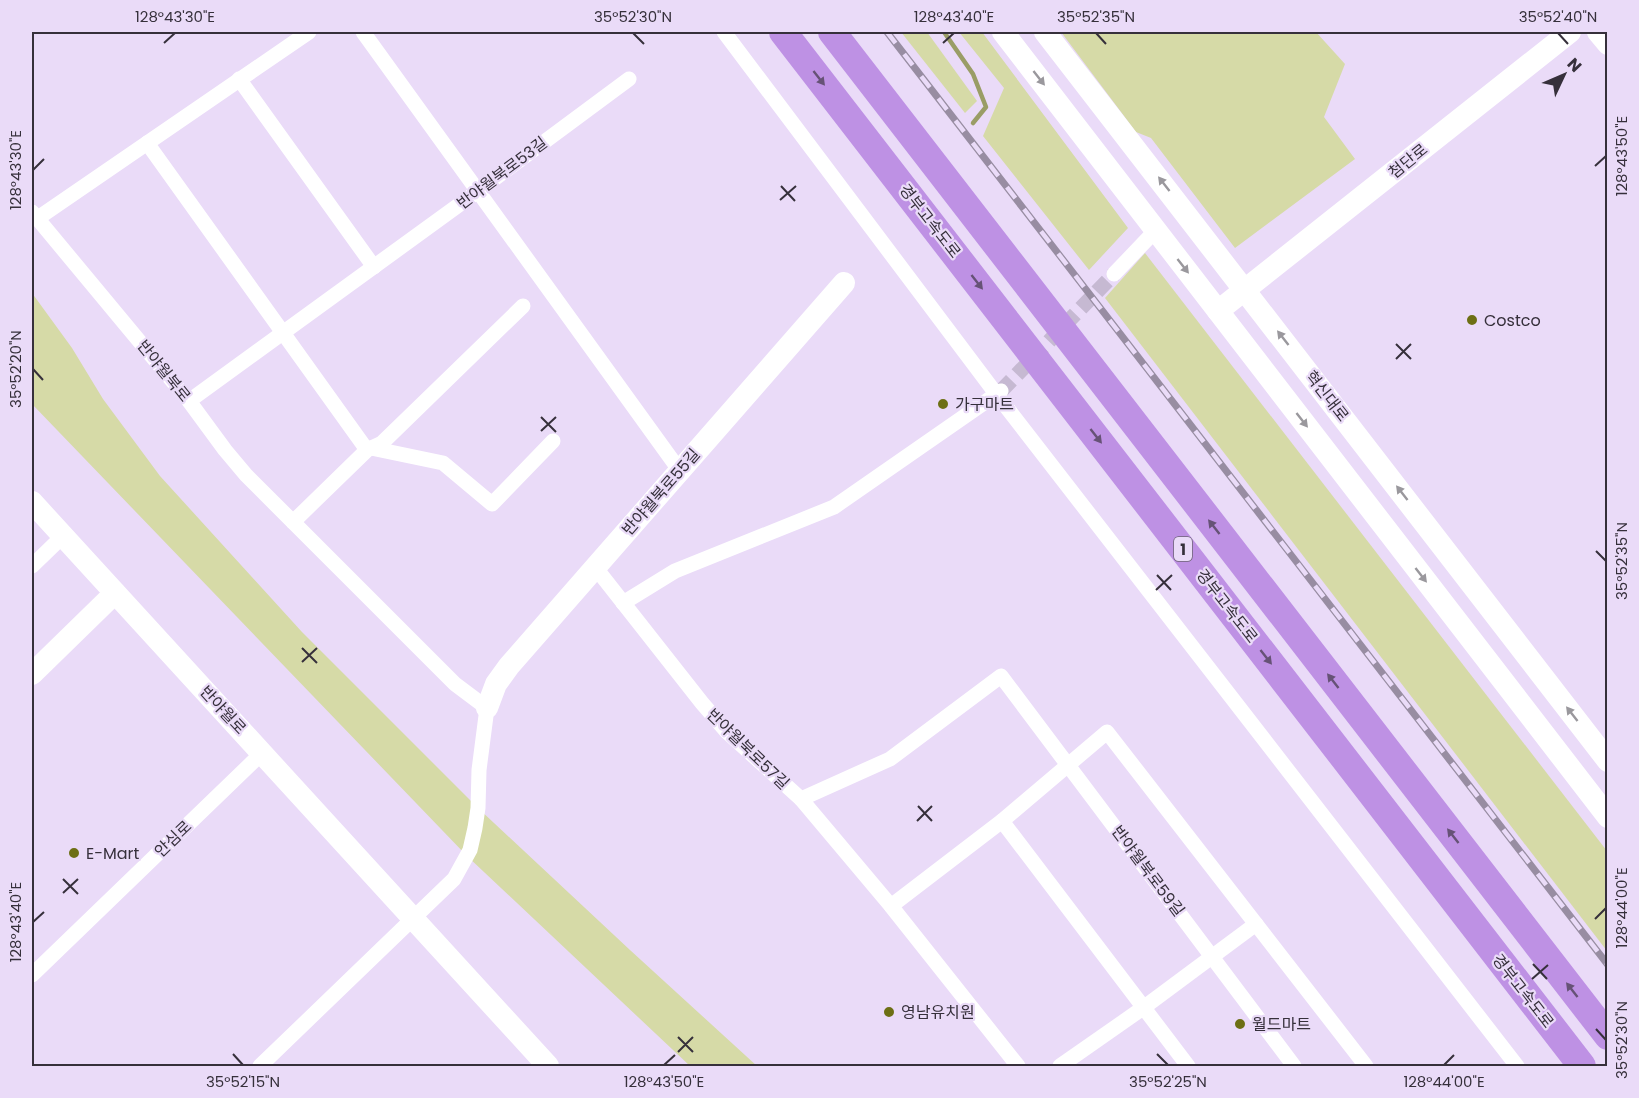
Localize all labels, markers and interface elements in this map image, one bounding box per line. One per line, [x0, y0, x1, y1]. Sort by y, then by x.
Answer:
text: 128°43'30"E [135, 6, 215, 27]
text: 35°52'30"N [594, 6, 672, 27]
text: 128°43'40"E [914, 6, 994, 27]
text: 35°52'35"N [1057, 6, 1135, 27]
text: 35°52'40"N [1519, 6, 1597, 27]
north arrow [1534, 45, 1594, 105]
text: N [1562, 53, 1587, 77]
one-way arrow [813, 70, 825, 86]
one-way arrow [1032, 70, 1045, 86]
text: 128°43'50"E [1611, 116, 1632, 196]
text: 128°43'30"E [5, 130, 26, 210]
street label: 반야월북로53길 [452, 131, 552, 215]
street label: 첨단로 [1384, 138, 1433, 184]
one-way arrow [1157, 176, 1170, 192]
street label: 경부고속도로 [894, 179, 966, 263]
one-way arrow [1177, 258, 1189, 273]
one-way arrow [970, 274, 983, 290]
place label: Costco [1484, 309, 1541, 332]
marker: Costco [1465, 313, 1479, 327]
text: 35°52'20"N [5, 330, 26, 408]
one-way arrow [1277, 331, 1289, 347]
street label: 반야월북로 [132, 335, 196, 407]
street label: 혁신대로 [1300, 366, 1354, 426]
place label: 가구마트 [955, 393, 1014, 416]
marker: 가구마트 [936, 397, 950, 411]
one-way arrow [1296, 413, 1308, 428]
one-way arrow [1089, 429, 1101, 444]
street label: 반야월북로55길 [617, 444, 705, 540]
one-way arrow [1395, 485, 1408, 501]
one-way arrow [1208, 519, 1221, 535]
text: 35°52'35"N [1611, 522, 1632, 600]
road number: 1 [1174, 537, 1192, 561]
street label: 경부고속도로 [1191, 564, 1263, 648]
one-way arrow [1415, 567, 1427, 583]
one-way arrow [1260, 650, 1272, 665]
one-way arrow [1328, 674, 1340, 689]
street label: 반야월로 [195, 681, 252, 740]
street label: 반야월북로57길 [701, 704, 795, 794]
one-way arrow [1566, 707, 1578, 722]
street label: 안심로 [149, 815, 197, 863]
street label: 반야월북로59길 [1106, 821, 1190, 921]
one-way arrow [1447, 828, 1459, 843]
place label: E-Mart [86, 842, 140, 865]
marker: E-Mart [67, 846, 81, 860]
text: 128°44'00"E [1611, 867, 1632, 949]
text: 128°43'40"E [5, 882, 26, 962]
street label: 경부고속도로 [1487, 949, 1559, 1033]
one-way arrow [1565, 982, 1578, 998]
place label: 영남유치원 [901, 1001, 975, 1024]
text: 35°52'30"N [1611, 1001, 1632, 1079]
marker: 영남유치원 [882, 1005, 896, 1019]
place label: 월드마트 [1252, 1013, 1311, 1036]
marker: 월드마트 [1233, 1017, 1247, 1031]
text: 35°52'15"N [206, 1071, 280, 1092]
text: 128°43'50"E [624, 1071, 704, 1092]
text: 35°52'25"N [1129, 1071, 1207, 1092]
text: 128°44'00"E [1403, 1071, 1485, 1092]

